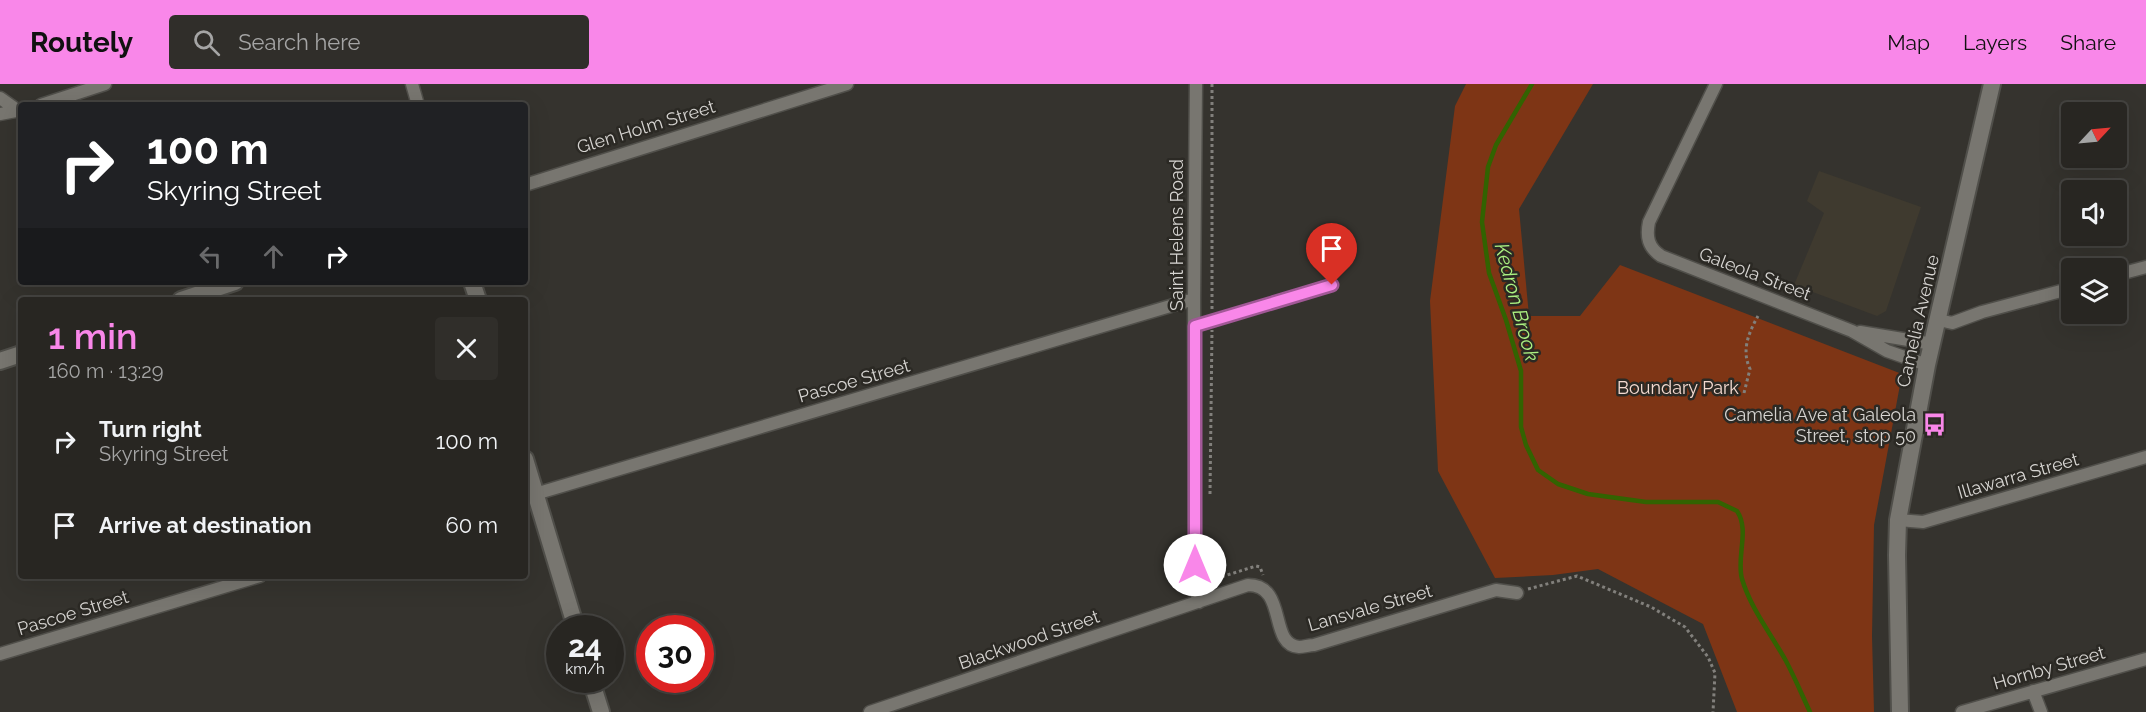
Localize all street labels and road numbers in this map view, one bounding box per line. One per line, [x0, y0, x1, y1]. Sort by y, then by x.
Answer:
street label: Glen Holm Street [574, 96, 717, 157]
street label: Saint Helens Road [1166, 159, 1187, 311]
street label: Galeola Street [1696, 243, 1814, 304]
street label: Camelia Avenue [1892, 252, 1943, 389]
street label: Pascoe Street [796, 355, 912, 406]
street label: Illawarra Street [1955, 448, 2081, 503]
street label: Lansvale Street [1305, 580, 1434, 635]
street label: Pascoe Street [15, 586, 131, 639]
street label: Blackwood Street [956, 606, 1102, 673]
street label: Hornby Street [1991, 642, 2107, 693]

